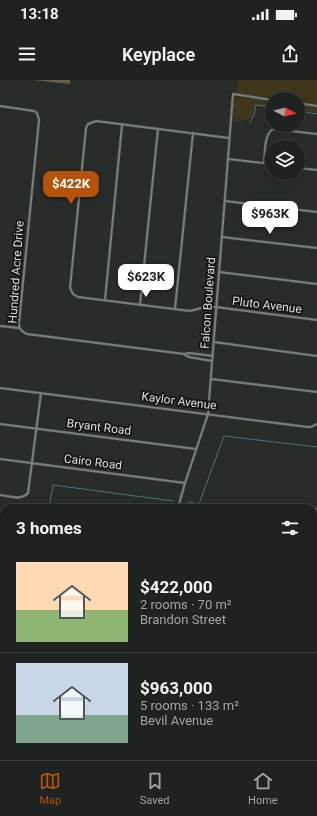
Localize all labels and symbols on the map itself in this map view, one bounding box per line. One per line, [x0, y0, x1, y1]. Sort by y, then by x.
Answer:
north arrow [265, 92, 305, 132]
pin: $422K [43, 171, 99, 205]
pin: $963K [242, 201, 298, 235]
street label: Hundred Acre Drive [5, 220, 27, 324]
street label: Falcon Boulevard [198, 257, 218, 349]
pin: $623K [118, 264, 174, 298]
street label: Pluto Avenue [231, 294, 303, 316]
street label: Kaylor Avenue [141, 389, 217, 413]
street label: Bryant Road [66, 416, 132, 438]
street label: Cairo Road [63, 451, 123, 473]

